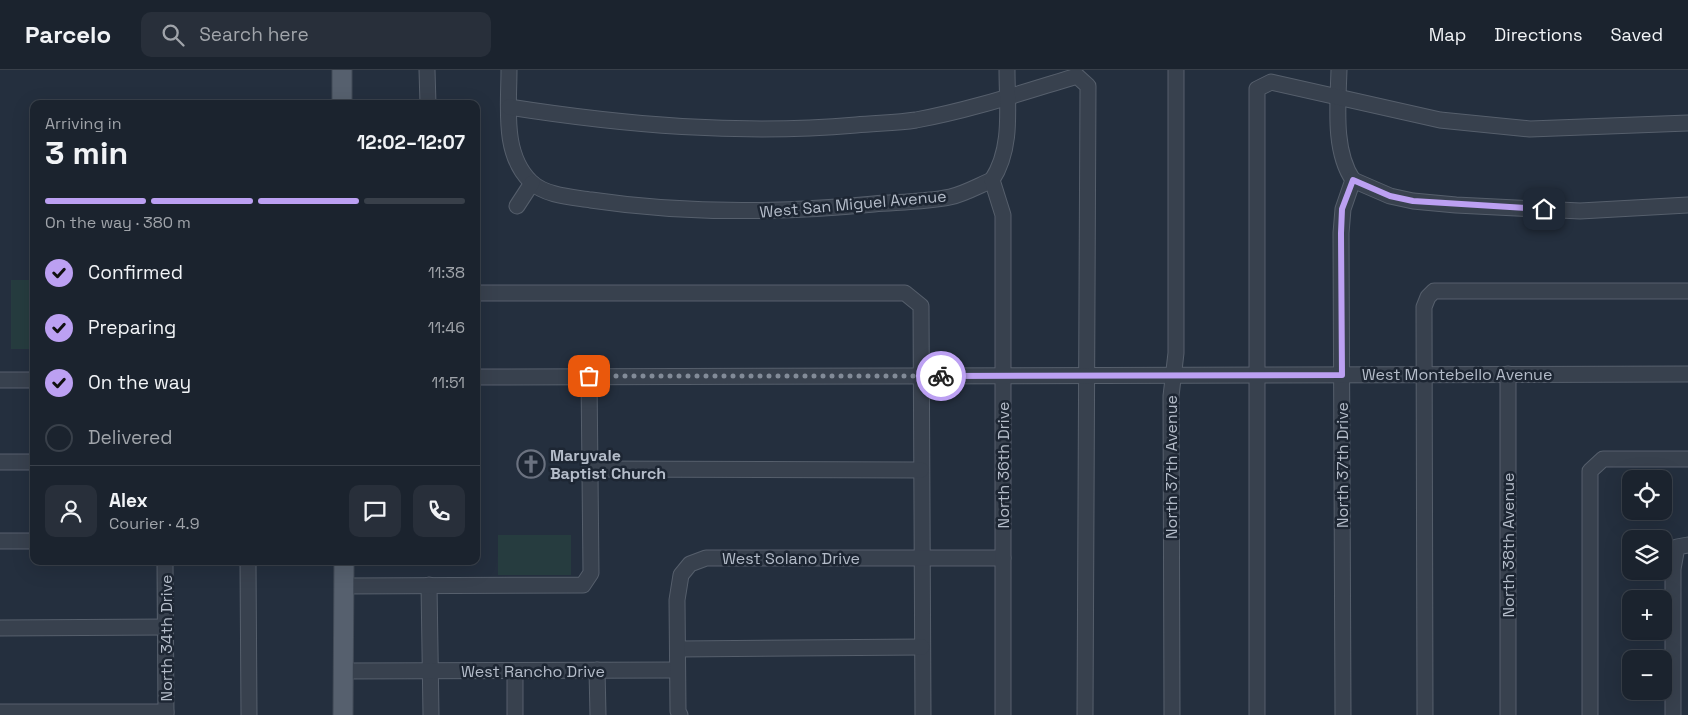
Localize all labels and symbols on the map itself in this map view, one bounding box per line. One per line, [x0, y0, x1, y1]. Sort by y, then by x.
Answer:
street label: West San Miguel Avenue [759, 185, 947, 223]
pin [1523, 188, 1565, 230]
courier [916, 351, 966, 401]
pin [568, 355, 610, 397]
street label: West Montebello Avenue [1362, 364, 1552, 385]
street label: North 37th Avenue [1161, 395, 1182, 539]
street label: North 36th Drive [993, 402, 1014, 528]
street label: North 37th Drive [1332, 402, 1353, 528]
place label: Maryvale Baptist Church [550, 445, 666, 484]
church icon: Maryvale Baptist Church [516, 449, 546, 479]
street label: North 38th Avenue [1498, 472, 1519, 618]
street label: West Solano Drive [722, 548, 860, 569]
street label: North 34th Drive [156, 574, 177, 702]
street label: West Rancho Drive [461, 661, 605, 682]

